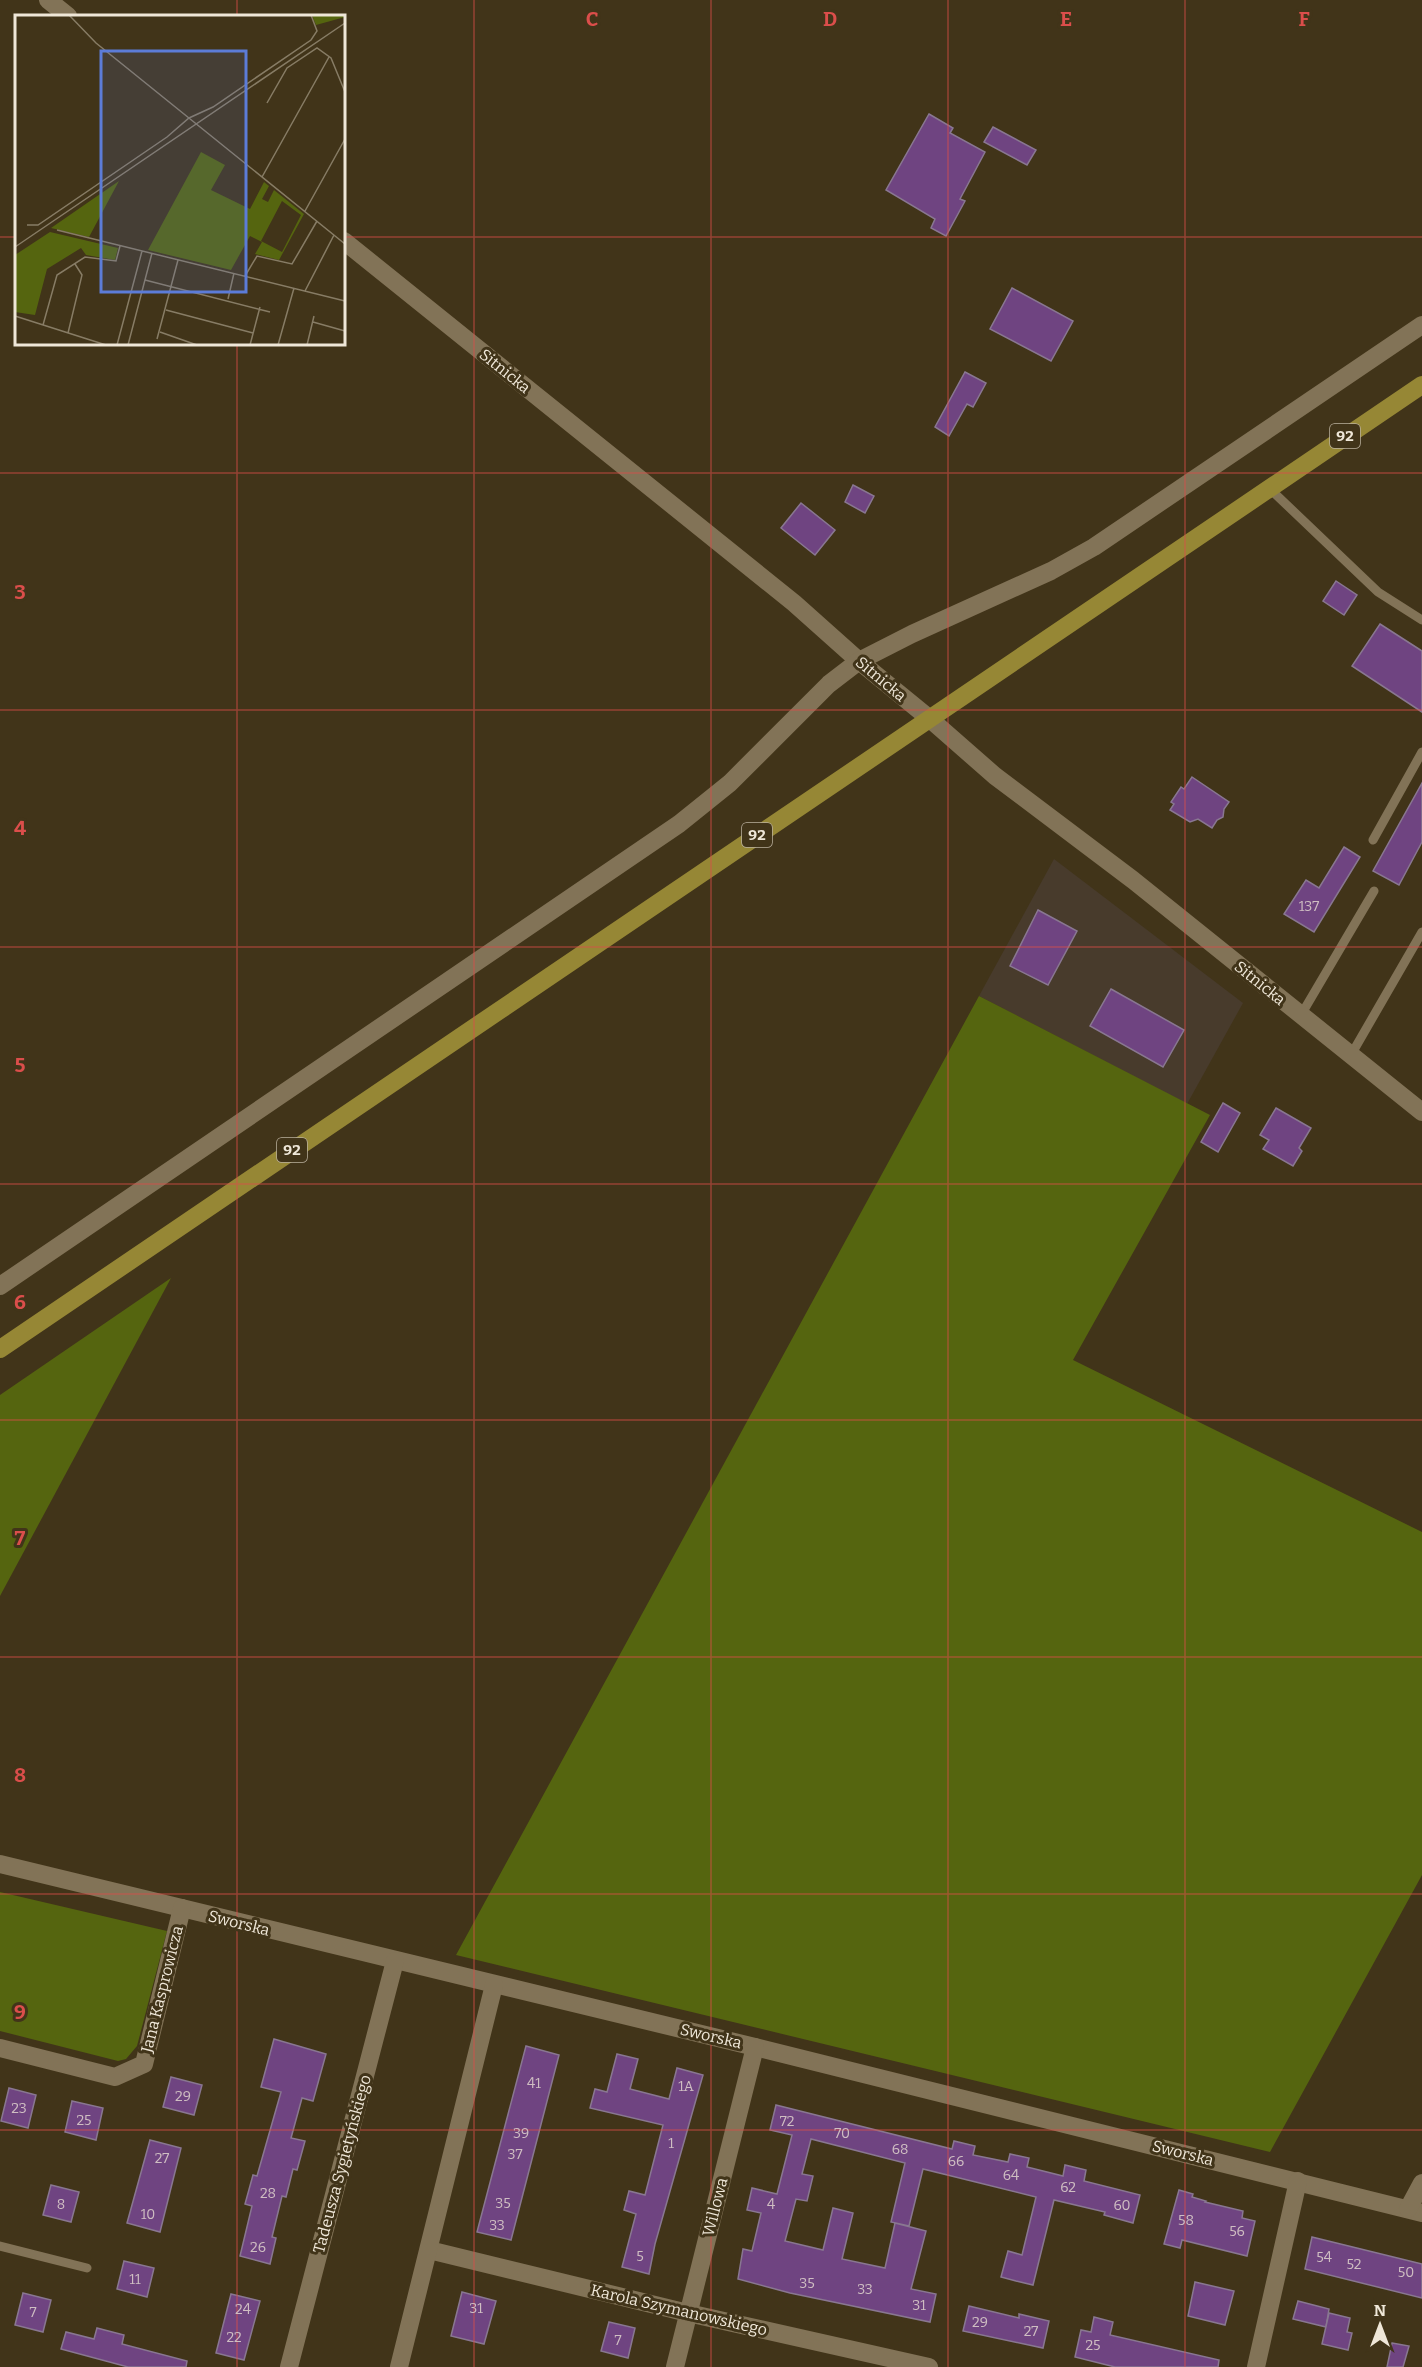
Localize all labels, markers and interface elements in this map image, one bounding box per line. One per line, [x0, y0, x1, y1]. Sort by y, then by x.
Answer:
text: C [586, 7, 598, 31]
text: D [823, 7, 837, 31]
text: E [1060, 7, 1072, 31]
text: F [1298, 7, 1310, 31]
inset map [15, 15, 345, 345]
street label: Sitnicka [476, 345, 534, 397]
road number: 92 [1330, 424, 1360, 448]
text: 3 [14, 580, 26, 604]
street label: Sitnicka [852, 652, 910, 706]
text: 4 [14, 816, 26, 840]
road number: 92 [742, 823, 772, 847]
house number: 137 [1299, 898, 1319, 915]
street label: Sitnicka [1231, 957, 1289, 1009]
text: 5 [15, 1053, 26, 1077]
road number: 92 [277, 1138, 307, 1162]
text: 6 [14, 1290, 26, 1314]
text: 7 [15, 1526, 26, 1550]
text: 8 [14, 1763, 26, 1787]
street label: Sworska [206, 1906, 272, 1940]
street label: Jana Kasprowicza [137, 1923, 187, 2055]
text: 9 [14, 2000, 26, 2024]
street label: Sworska [678, 2020, 744, 2052]
street label: Tadeusza Sygietyńskiego [309, 2073, 375, 2255]
house number: 41 [527, 2075, 541, 2092]
house number: 1A [678, 2078, 694, 2095]
house number: 29 [175, 2088, 191, 2105]
house number: 23 [11, 2100, 27, 2117]
house number: 25 [76, 2112, 92, 2129]
house number: 72 [780, 2113, 794, 2130]
house number: 39 [513, 2125, 529, 2142]
house number: 70 [834, 2125, 850, 2142]
house number: 1 [668, 2135, 674, 2152]
street label: Sworska [1150, 2136, 1216, 2170]
house number: 68 [892, 2141, 908, 2158]
house number: 37 [507, 2146, 523, 2163]
house number: 27 [155, 2150, 169, 2167]
house number: 66 [948, 2153, 964, 2170]
house number: 64 [1003, 2167, 1019, 2184]
street label: Willowa [699, 2175, 732, 2238]
house number: 62 [1060, 2179, 1076, 2196]
house number: 28 [260, 2185, 276, 2202]
house number: 35 [495, 2195, 511, 2212]
house number: 8 [57, 2196, 65, 2213]
house number: 4 [767, 2196, 775, 2213]
house number: 60 [1113, 2197, 1131, 2214]
house number: 10 [141, 2206, 155, 2223]
house number: 58 [1178, 2212, 1194, 2229]
house number: 33 [489, 2217, 505, 2234]
house number: 56 [1229, 2223, 1245, 2240]
house number: 26 [250, 2239, 266, 2256]
house number: 5 [636, 2248, 644, 2265]
house number: 54 [1316, 2249, 1332, 2266]
house number: 52 [1347, 2256, 1361, 2273]
house number: 50 [1398, 2264, 1414, 2281]
house number: 11 [129, 2271, 141, 2288]
house number: 35 [799, 2275, 815, 2292]
street label: Karola Szymanowskiego [589, 2280, 769, 2340]
house number: 33 [857, 2281, 873, 2298]
north arrow [1350, 2295, 1410, 2355]
house number: 31 [912, 2297, 926, 2314]
house number: 31 [469, 2300, 483, 2317]
house number: 24 [235, 2301, 251, 2318]
text: N [1374, 2301, 1386, 2320]
house number: 7 [29, 2304, 37, 2321]
house number: 29 [972, 2314, 988, 2331]
house number: 27 [1024, 2323, 1038, 2340]
house number: 22 [226, 2329, 242, 2346]
house number: 7 [614, 2332, 622, 2349]
house number: 25 [1085, 2337, 1101, 2354]

